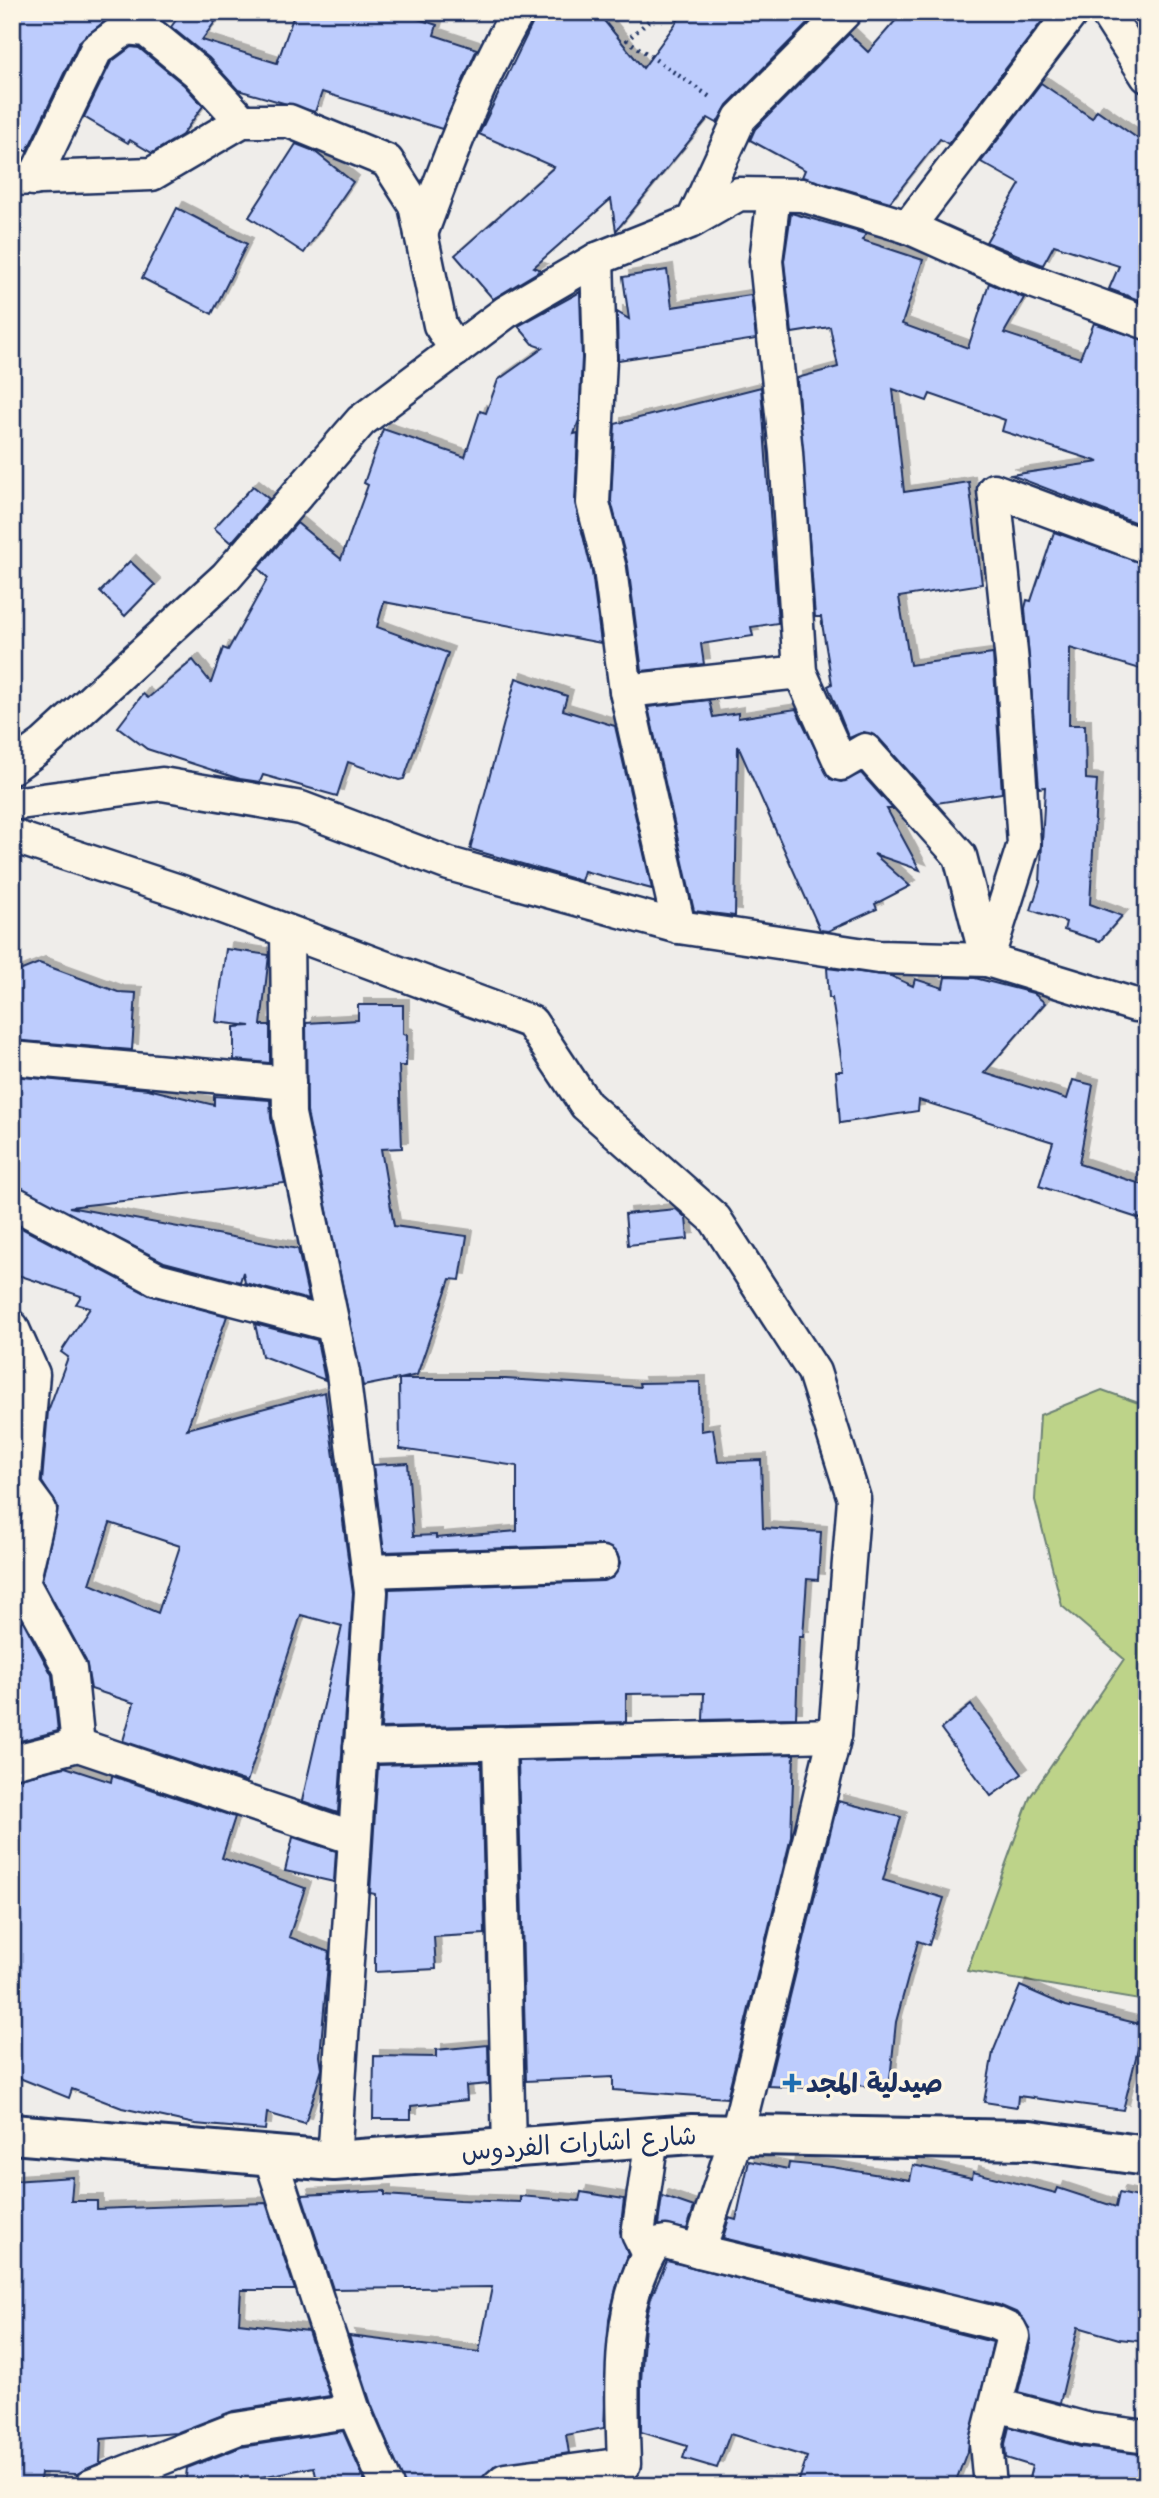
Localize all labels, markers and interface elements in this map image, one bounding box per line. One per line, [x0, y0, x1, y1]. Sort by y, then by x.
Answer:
place label: صيدلية المجد [806, 2065, 943, 2100]
marker: صيدلية المجد [784, 2075, 800, 2091]
street label: شارع اشارات الفردوس [460, 2117, 698, 2169]

